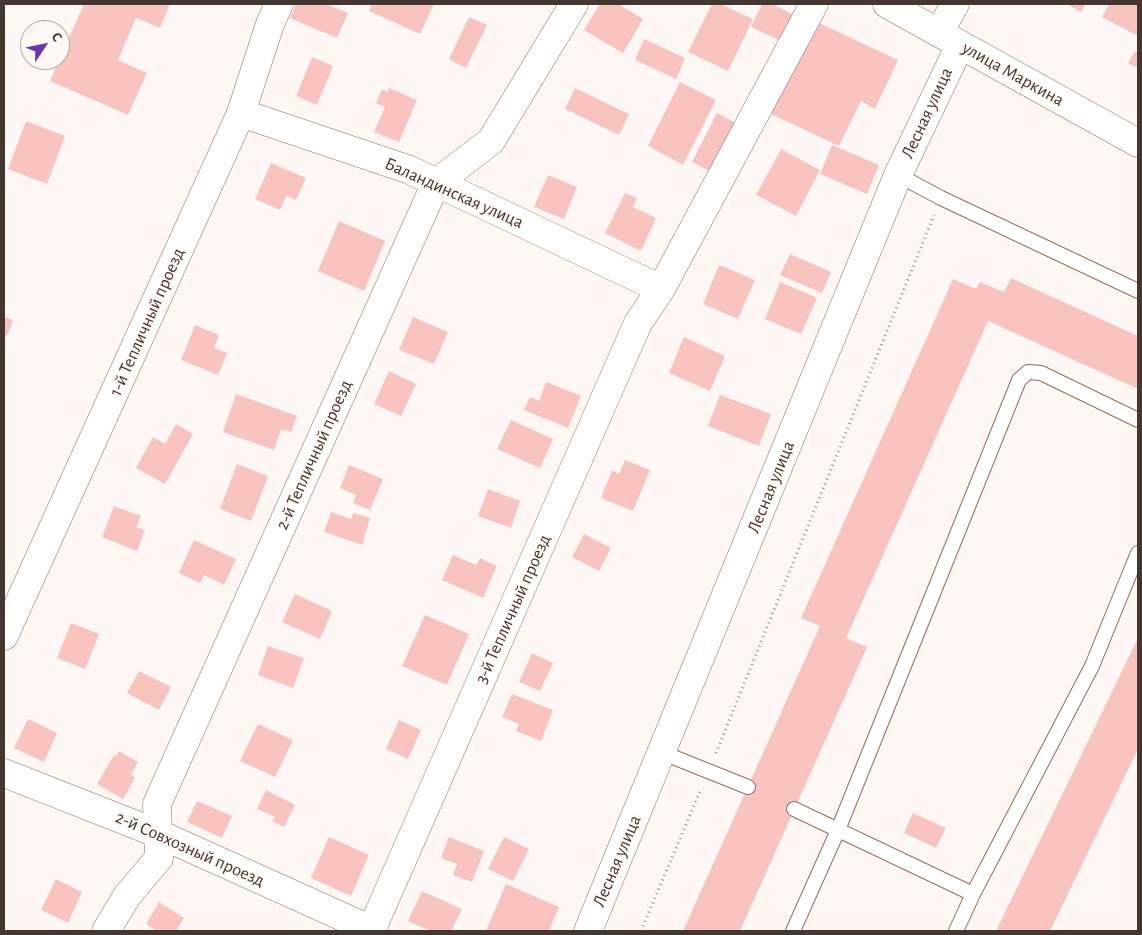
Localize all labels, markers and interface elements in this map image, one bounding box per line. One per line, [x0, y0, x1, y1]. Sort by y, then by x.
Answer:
north arrow [20, 20, 70, 70]
text: С [49, 30, 65, 44]
street label: улица Маркина [958, 37, 1068, 111]
street label: Лесная улица [897, 64, 957, 162]
street label: Баландинская улица [381, 153, 527, 233]
street label: 1-й Тепличный проезд [105, 245, 189, 399]
street label: 2-й Тепличный проезд [271, 377, 357, 533]
street label: Лесная улица [743, 438, 799, 536]
street label: 3-й Тепличный проезд [470, 531, 556, 687]
street label: 2-й Совхозный проезд [112, 806, 268, 892]
street label: Лесная улица [588, 812, 646, 910]

